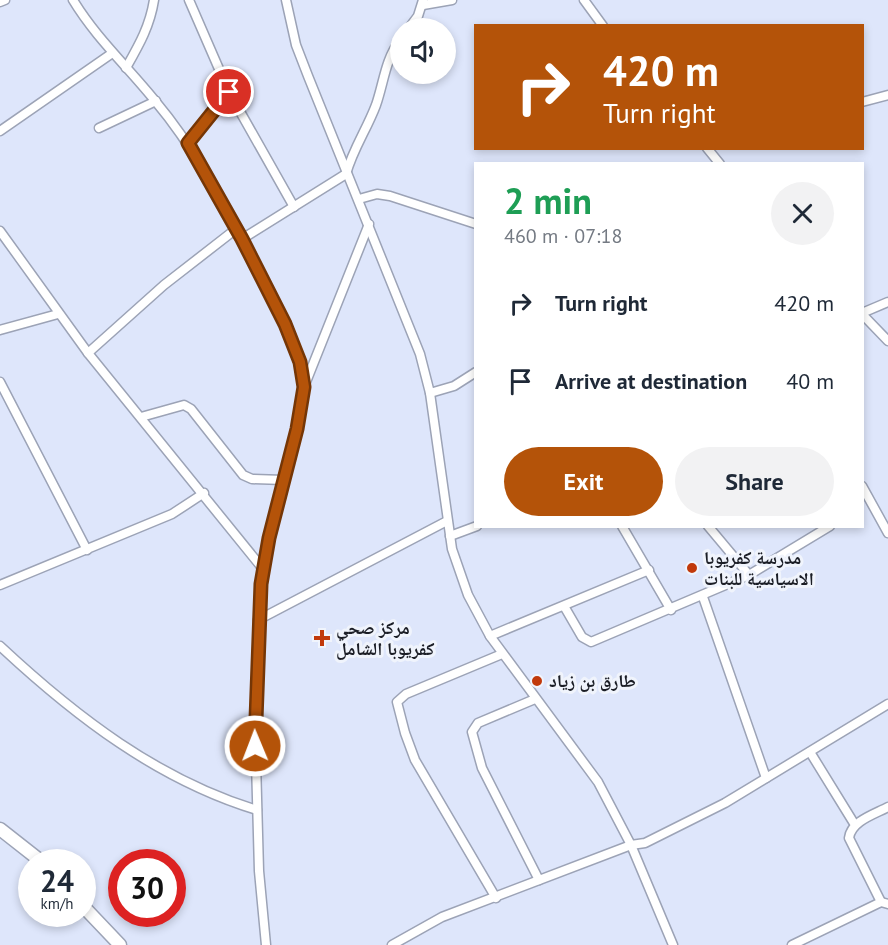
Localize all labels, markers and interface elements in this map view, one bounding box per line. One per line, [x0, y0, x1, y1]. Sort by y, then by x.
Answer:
map controls [390, 18, 456, 84]
button: sound [390, 18, 456, 84]
text: 420 m [603, 43, 719, 98]
icon: right [504, 48, 582, 126]
pin [203, 66, 254, 117]
icon: arrive [212, 75, 245, 108]
text: Turn right [603, 96, 716, 130]
text: 2 min [504, 177, 592, 224]
button: close [771, 182, 834, 245]
text: 460 m · 07:18 [504, 223, 622, 249]
icon: right [504, 287, 537, 320]
text: Turn right [555, 289, 647, 317]
text: 420 m [774, 289, 834, 317]
icon: arrive [504, 365, 537, 398]
text: Arrive at destination [555, 367, 747, 395]
text: 40 m [786, 367, 834, 395]
button: Exit [504, 447, 663, 516]
button: Share [675, 447, 834, 516]
place label: مدرسة كفريوبا الاسياسية للبنات [704, 546, 814, 590]
marker: مدرسة كفريوبا الاسياسية للبنات [685, 561, 699, 575]
place label: مركز صحي كفريوبا الشامل [336, 616, 435, 660]
marker: مركز صحي كفريوبا الشامل [313, 629, 331, 647]
place label: طارق بن زياد [549, 669, 636, 692]
marker: طارق بن زياد [530, 674, 544, 688]
position arrow [223, 714, 287, 778]
speed limit sign: 30 [108, 849, 186, 927]
text: 24 [40, 861, 74, 900]
text: km/h [41, 894, 73, 913]

